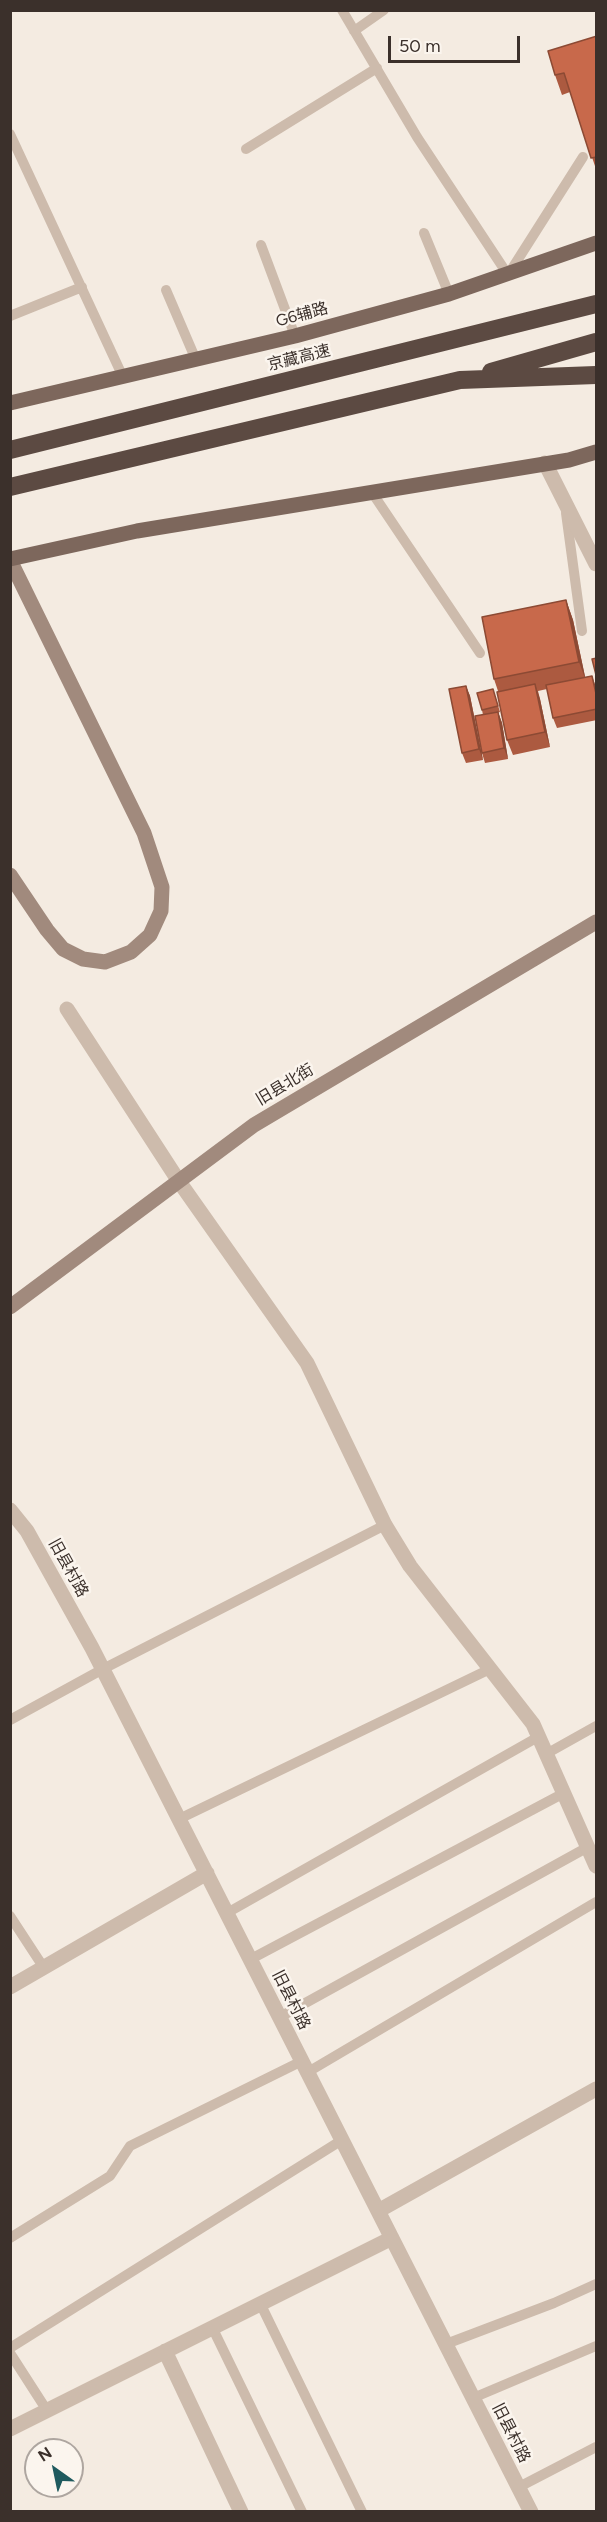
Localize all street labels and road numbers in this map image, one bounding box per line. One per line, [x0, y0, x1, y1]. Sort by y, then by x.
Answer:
street label: G6辅路 [274, 299, 330, 331]
street label: 京藏高速 [266, 341, 332, 375]
street label: 旧县北街 [253, 1060, 317, 1110]
street label: 旧县村路 [44, 1535, 92, 1601]
street label: 旧县村路 [268, 1967, 314, 2033]
street label: 旧县村路 [488, 2400, 534, 2466]

